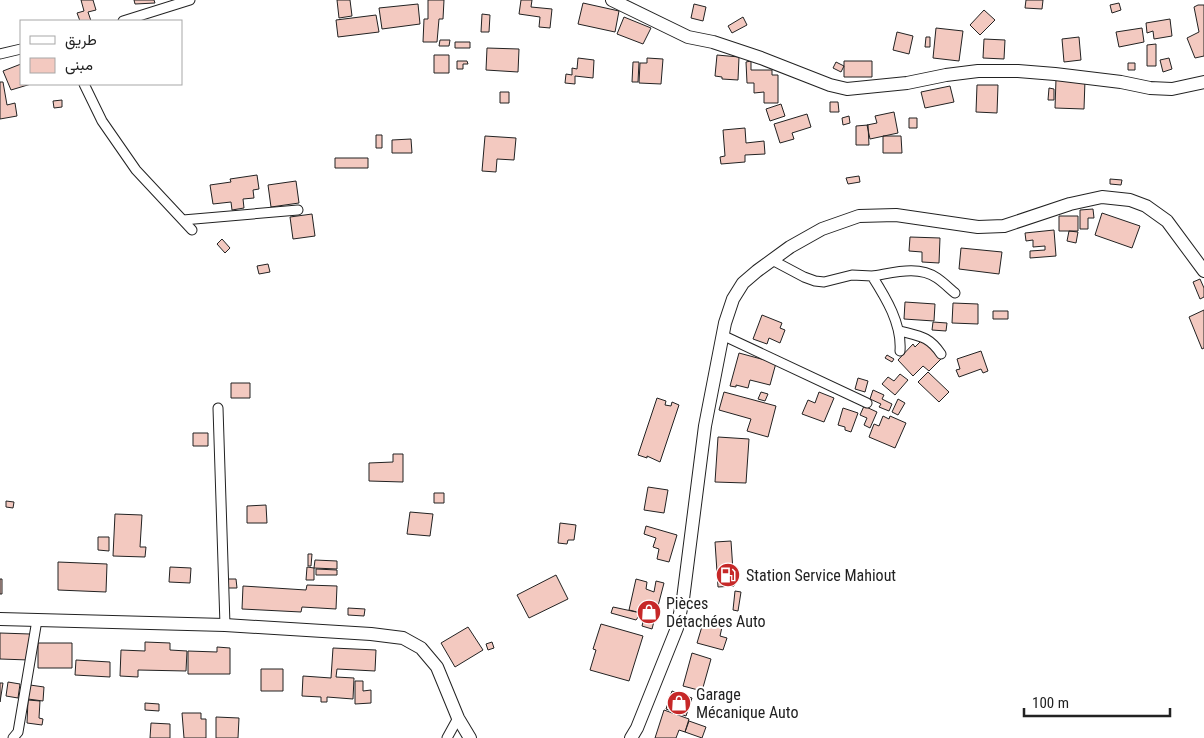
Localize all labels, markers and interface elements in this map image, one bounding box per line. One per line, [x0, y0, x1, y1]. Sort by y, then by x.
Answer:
legend [20, 20, 182, 85]
text: طريق [65, 31, 97, 50]
text: مبنى [65, 56, 93, 75]
fuel station icon: Station Service Mahiout [715, 562, 741, 588]
place label: Station Service Mahiout [746, 566, 896, 585]
place label: Pièces Détachées Auto [666, 594, 766, 631]
shop icon: Pièces Détachées Auto [636, 599, 662, 625]
place label: Garage Mécanique Auto [696, 685, 798, 722]
scale bar [1024, 686, 1170, 718]
shop icon: Garage Mécanique Auto [666, 690, 692, 716]
text: 100 m [1032, 694, 1069, 712]

